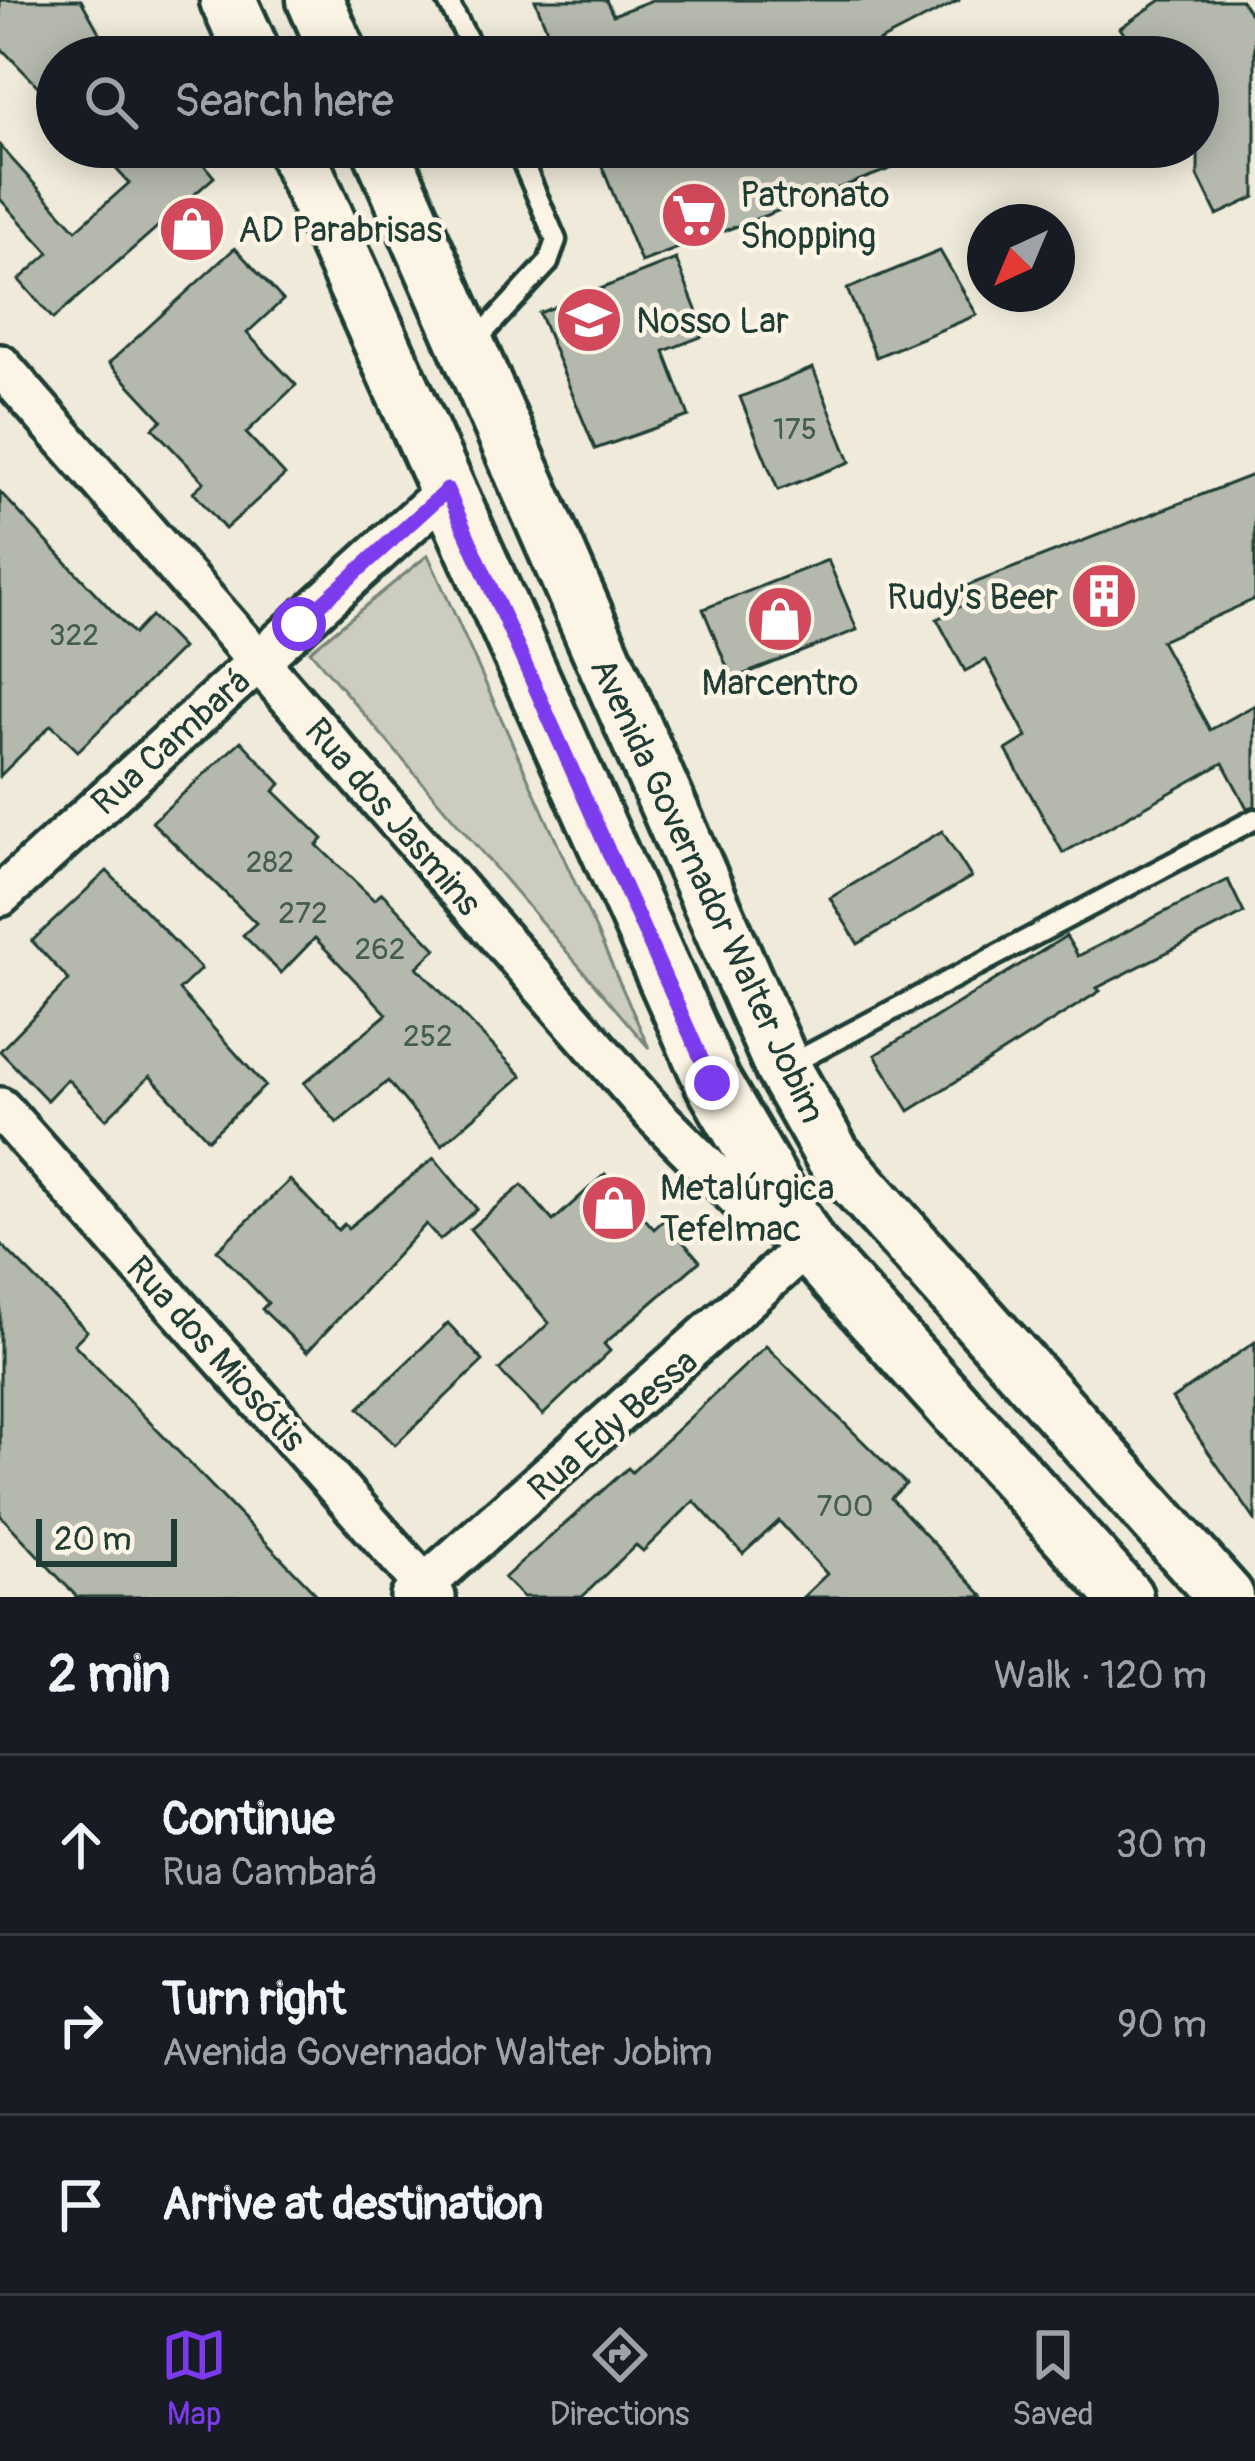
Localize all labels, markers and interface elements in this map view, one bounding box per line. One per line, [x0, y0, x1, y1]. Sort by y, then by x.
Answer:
search box [36, 36, 1219, 168]
icon: search [78, 69, 144, 135]
text: Search here [174, 74, 394, 130]
place label: Patronato Shopping [740, 173, 890, 259]
supermarket icon: Patronato Shopping [659, 180, 729, 250]
shop icon: AD Parabrisas [157, 194, 227, 264]
north arrow [967, 204, 1075, 312]
place label: AD Parabrisas [238, 208, 442, 253]
school or university icon: Nosso Lar [554, 285, 624, 355]
place label: Nosso Lar [636, 299, 789, 344]
house number: 175 [773, 411, 817, 448]
building icon: Rudy's Beer [1069, 561, 1139, 631]
place label: Rudy's Beer [887, 575, 1058, 620]
shop icon: Marcentro [745, 584, 815, 654]
route start [272, 597, 326, 651]
house number: 322 [49, 617, 99, 654]
street label: Avenida Governador Walter Jobim [580, 651, 835, 1130]
street label: Rua Cambará [82, 659, 260, 825]
place label: Marcentro [702, 661, 858, 706]
street label: Rua dos Jasmins [295, 709, 491, 925]
house number: 282 [246, 844, 294, 881]
house number: 272 [278, 895, 328, 932]
house number: 262 [355, 931, 406, 968]
house number: 252 [403, 1018, 453, 1055]
route end [685, 1056, 739, 1110]
place label: Metalúrgica Tefelmac [660, 1166, 835, 1252]
shop icon: Metalúrgica Tefelmac [579, 1173, 649, 1243]
street label: Rua dos Miosótis [116, 1247, 316, 1461]
street label: Rua Edy Bessa [519, 1339, 707, 1511]
house number: 700 [817, 1488, 873, 1525]
scale bar [36, 1513, 177, 1566]
text: 20 m [54, 1519, 131, 1560]
text: 2 min [48, 1643, 170, 1707]
text: Walk · 120 m [994, 1651, 1207, 1700]
text: Continue [162, 1792, 335, 1848]
icon: ahead [48, 1812, 114, 1878]
text: 30 m [1116, 1820, 1207, 1869]
text: Rua Cambará [162, 1848, 377, 1897]
text: Turn right [162, 1972, 346, 2028]
icon: right [48, 1992, 114, 2058]
text: 90 m [1117, 2000, 1207, 2049]
text: Avenida Governador Walter Jobim [162, 2028, 713, 2077]
icon: arrive [48, 2172, 114, 2238]
text: Arrive at destination [162, 2177, 543, 2233]
tab: Map [161, 2322, 227, 2435]
tab: Directions [550, 2322, 690, 2435]
tab: Saved [1012, 2322, 1094, 2435]

